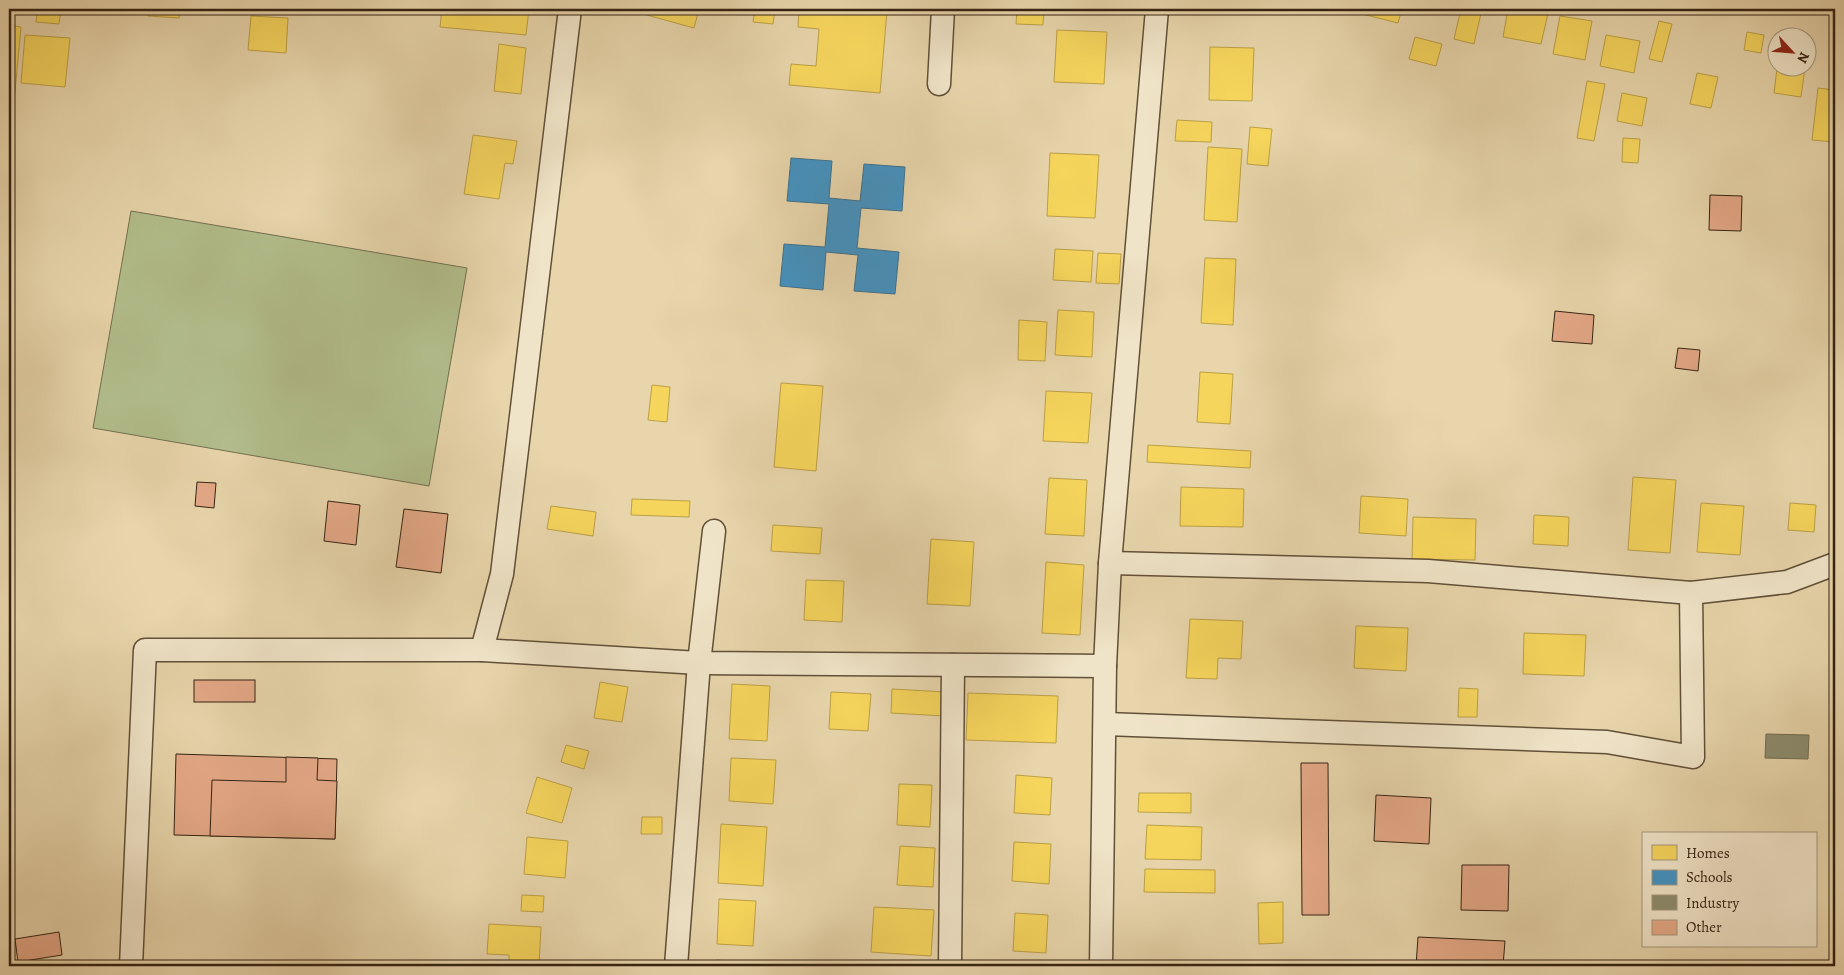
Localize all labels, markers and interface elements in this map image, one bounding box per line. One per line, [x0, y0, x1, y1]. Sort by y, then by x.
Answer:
north arrow [1766, 28, 1816, 78]
text: N [1792, 49, 1814, 66]
legend [1642, 832, 1816, 948]
text: Homes [1686, 843, 1730, 863]
text: Schools [1686, 867, 1733, 887]
text: Industry [1686, 893, 1740, 913]
text: Other [1686, 917, 1722, 937]

